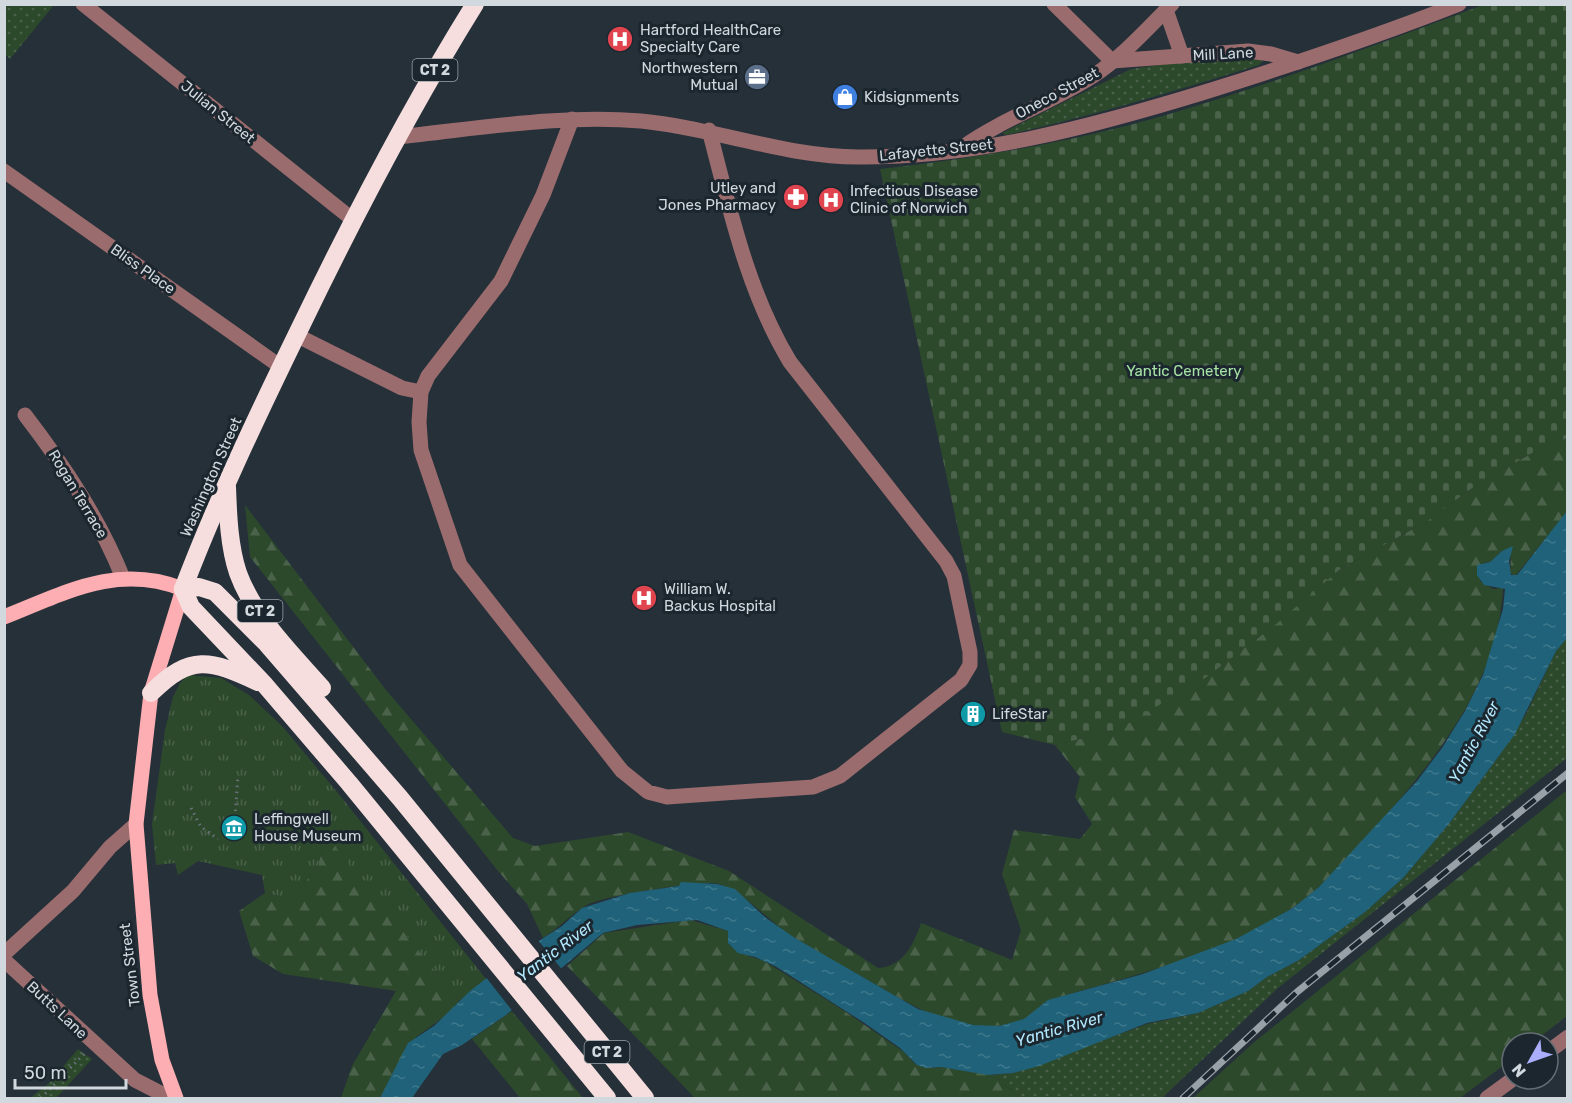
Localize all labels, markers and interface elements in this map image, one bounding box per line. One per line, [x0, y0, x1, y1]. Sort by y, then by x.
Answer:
place label: Hartford HealthCare Specialty Care [640, 21, 781, 56]
hospital icon: Hartford HealthCare Specialty Care [605, 24, 635, 54]
street label: Mill Lane [1192, 43, 1254, 65]
road number: CT 2 [412, 59, 458, 81]
place label: Northwestern Mutual [641, 59, 738, 94]
office icon: Northwestern Mutual [742, 62, 772, 92]
street label: Oneco Street [1012, 63, 1102, 122]
street label: Julian Street [177, 77, 259, 147]
shop icon: Kidsignments [830, 82, 860, 112]
place label: Kidsignments [864, 88, 959, 106]
street label: Lafayette Street [878, 135, 994, 165]
place label: Utley and Jones Pharmacy [658, 179, 776, 214]
pharmacy icon: Utley and Jones Pharmacy [781, 182, 811, 212]
place label: Infectious Disease Clinic of Norwich [850, 182, 978, 217]
hospital icon: Infectious Disease Clinic of Norwich [816, 185, 846, 215]
street label: Bliss Place [107, 240, 179, 298]
park label: Yantic Cemetery [1126, 362, 1242, 380]
street label: Washington Street [177, 414, 246, 540]
street label: Rogan Terrace [45, 447, 111, 541]
place label: William W. Backus Hospital [664, 580, 776, 615]
hospital icon: William W. Backus Hospital [629, 583, 659, 613]
road number: CT 2 [238, 600, 282, 622]
water label: Yantic River [1444, 697, 1504, 786]
building icon: LifeStar [958, 699, 988, 729]
place label: LifeStar [992, 705, 1048, 723]
place label: Leffingwell House Museum [254, 810, 361, 845]
museum icon: Leffingwell House Museum [219, 813, 249, 843]
water label: Yantic River [513, 916, 597, 986]
street label: Town Street [116, 922, 144, 1008]
street label: Butts Lane [23, 977, 91, 1043]
water label: Yantic River [1013, 1007, 1106, 1051]
north arrow [1500, 1031, 1560, 1091]
road number: CT 2 [584, 1041, 630, 1063]
scale bar [15, 1052, 126, 1090]
text: N [1508, 1060, 1530, 1081]
text: 50 m [24, 1062, 67, 1084]

